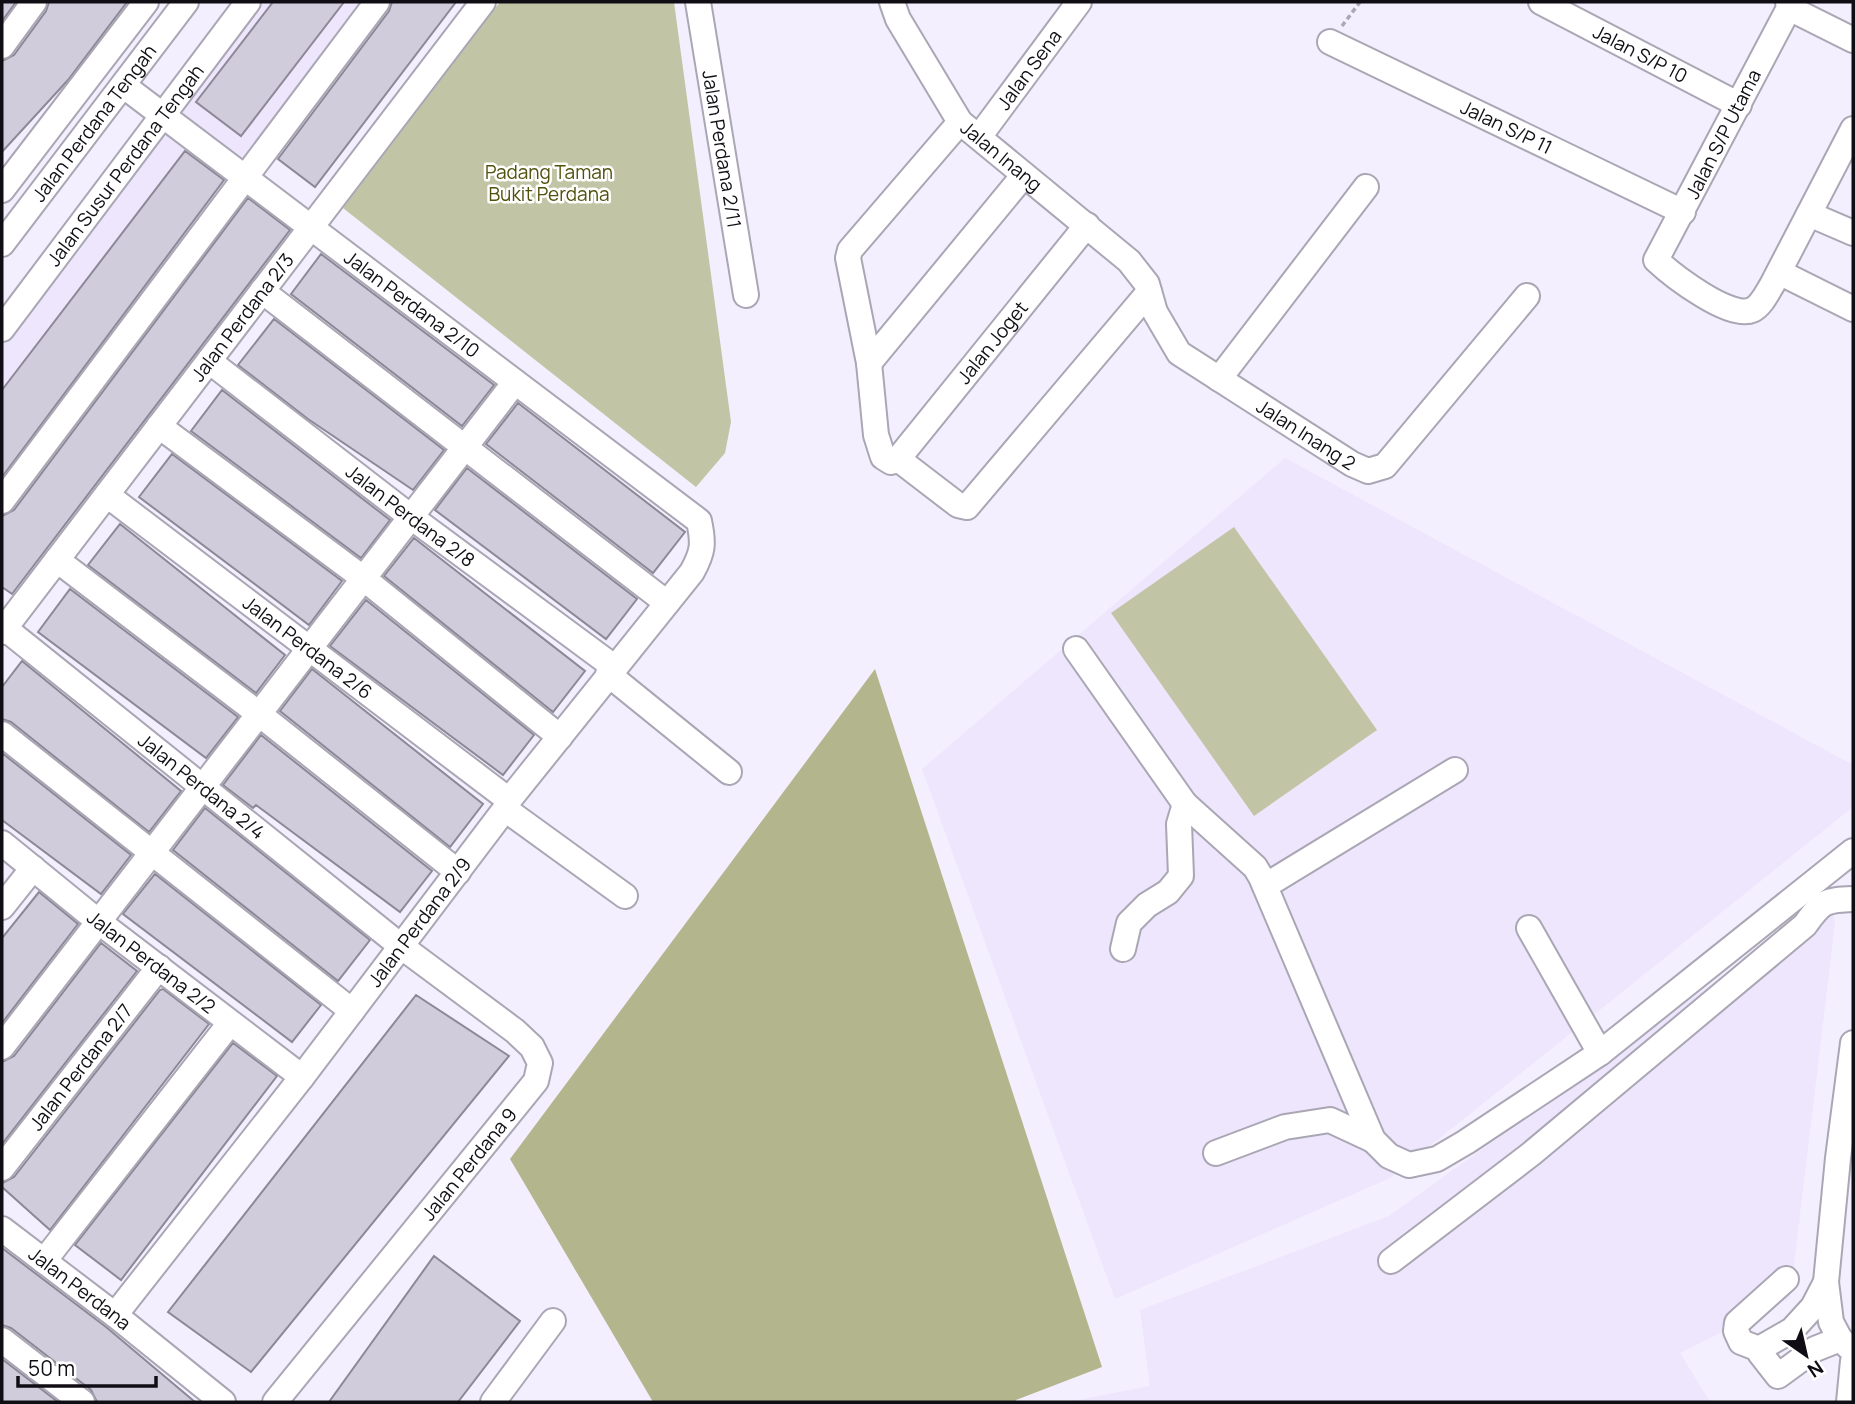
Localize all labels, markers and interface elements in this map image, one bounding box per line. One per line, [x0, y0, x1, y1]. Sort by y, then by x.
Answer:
street label: Jalan S/P 10 [1589, 18, 1692, 89]
street label: Jalan Sena [991, 24, 1067, 115]
street label: Jalan Perdana Tengah [26, 39, 162, 207]
street label: Jalan Susur Perdana Tengah [41, 59, 210, 271]
street label: Jalan S/P Utama [1679, 65, 1767, 203]
street label: Jalan Perdana 2/11 [696, 68, 748, 230]
street label: Jalan S/P 11 [1456, 94, 1557, 160]
street label: Jalan Inang [955, 115, 1048, 197]
park label: Padang Taman Bukit Perdana [485, 159, 613, 207]
street label: Jalan Perdana 2/10 [339, 244, 485, 364]
street label: Jalan Perdana 2/3 [185, 248, 300, 387]
street label: Jalan Joget [951, 295, 1034, 389]
street label: Jalan Inang 2 [1252, 393, 1361, 476]
street label: Jalan Perdana 2/8 [341, 458, 480, 573]
street label: Jalan Perdana 2/6 [238, 590, 378, 705]
street label: Jalan Perdana 2/4 [133, 727, 270, 845]
street label: Jalan Perdana 2/9 [362, 852, 477, 992]
street label: Jalan Perdana 2/2 [82, 905, 221, 1019]
street label: Jalan Perdana 2/7 [23, 998, 138, 1136]
street label: Jalan Perdana 9 [416, 1102, 522, 1226]
street label: Jalan Perdana [23, 1241, 137, 1336]
north arrow [1771, 1320, 1841, 1390]
scale bar [18, 1344, 156, 1388]
text: 50 m [28, 1354, 75, 1382]
text: N [1803, 1354, 1828, 1384]

